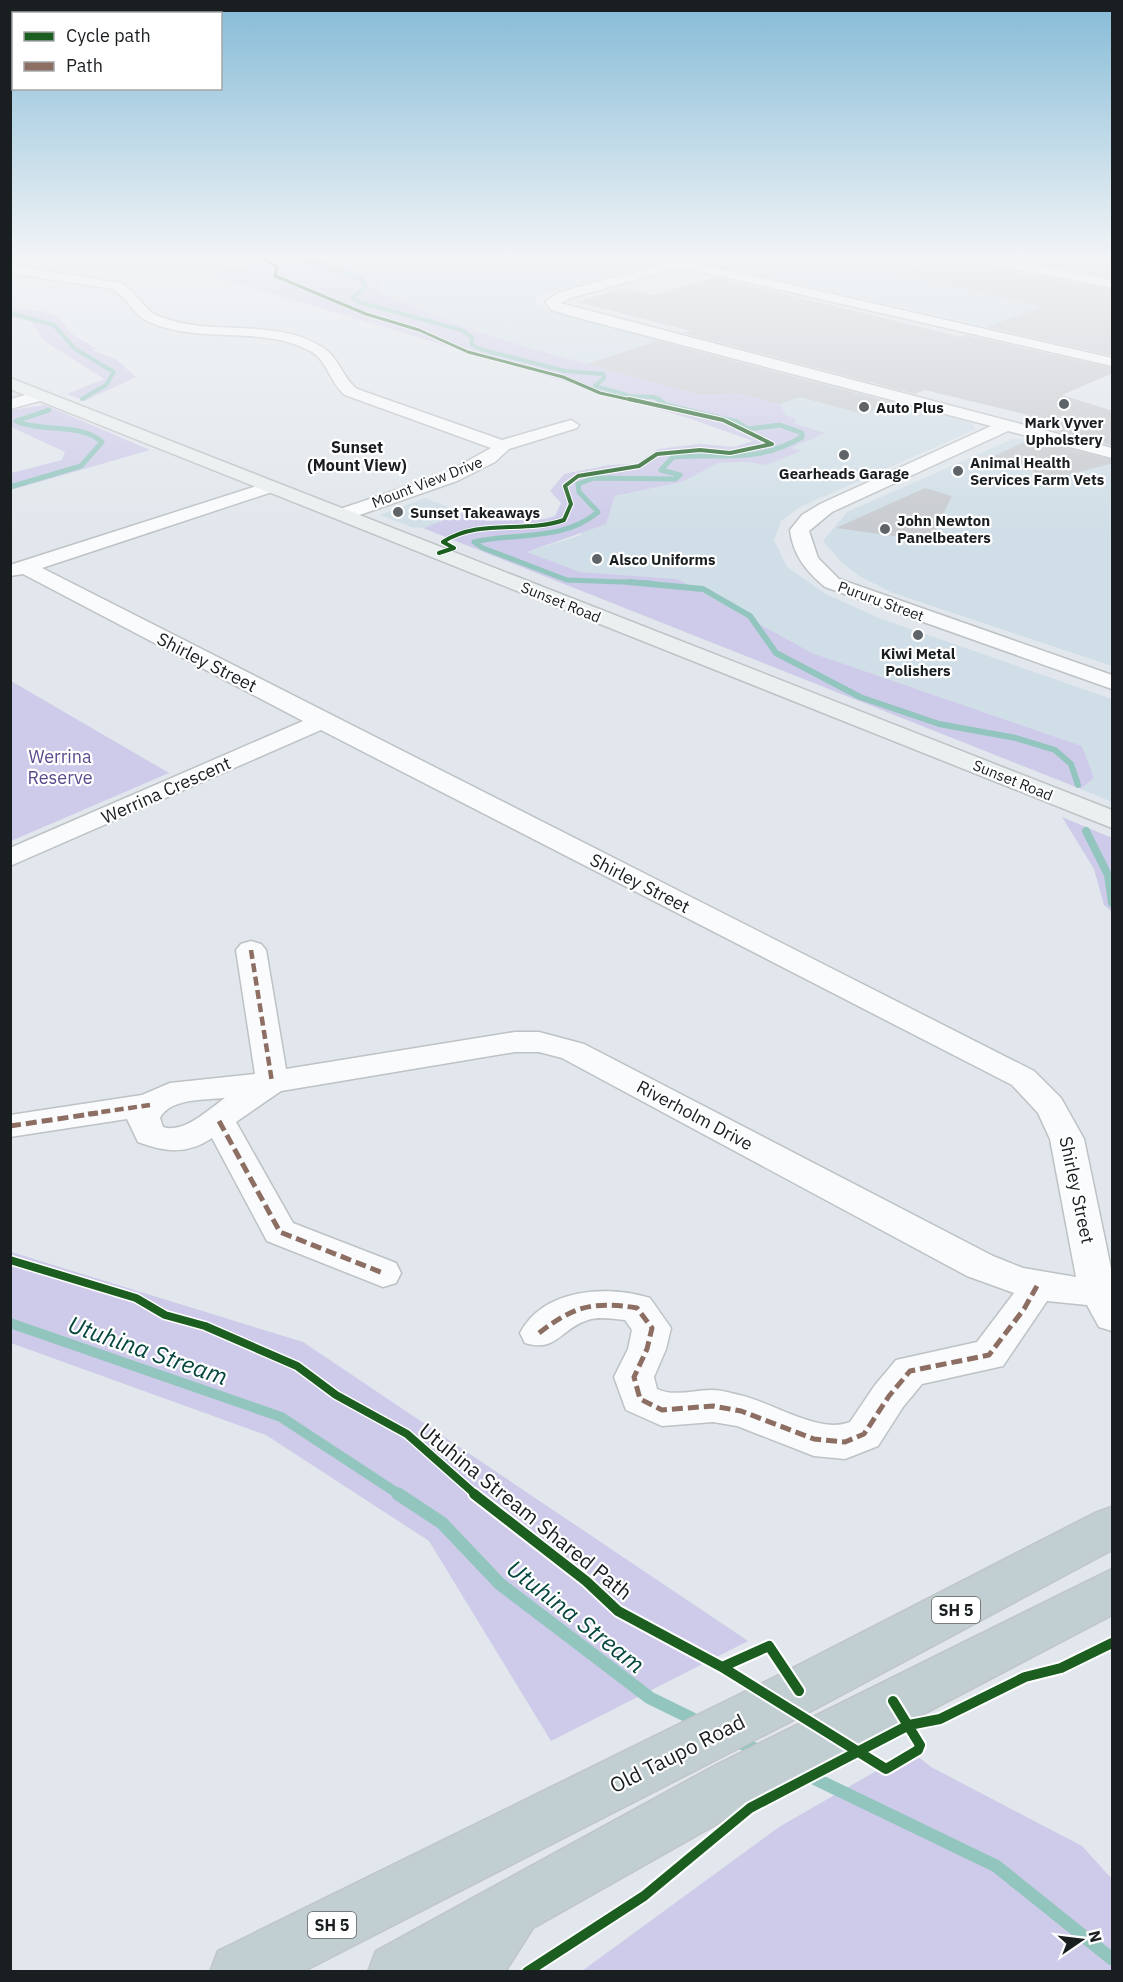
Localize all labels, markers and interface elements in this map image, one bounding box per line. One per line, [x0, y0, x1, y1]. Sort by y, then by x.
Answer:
legend [12, 12, 222, 90]
text: Cycle path [66, 24, 151, 47]
text: Path [66, 54, 103, 77]
marker: Mark Vyver Upholstery [1057, 397, 1071, 411]
place label: Auto Plus [876, 398, 944, 417]
marker: Auto Plus [857, 400, 871, 414]
place label: Mark Vyver Upholstery [1024, 413, 1104, 449]
district label: Sunset (Mount View) [307, 437, 407, 475]
marker: Gearheads Garage [837, 448, 851, 462]
street label: Mount View Drive [369, 452, 485, 512]
place label: Animal Health Services Farm Vets [970, 453, 1105, 489]
place label: Gearheads Garage [779, 464, 909, 483]
marker: Animal Health Services Farm Vets [951, 464, 965, 478]
place label: Sunset Takeaways [410, 503, 541, 522]
marker: Sunset Takeaways [391, 505, 405, 519]
place label: John Newton Panelbeaters [897, 511, 991, 547]
marker: John Newton Panelbeaters [878, 522, 892, 536]
place label: Alsco Uniforms [609, 550, 716, 569]
marker: Alsco Uniforms [590, 552, 604, 566]
street label: Sunset Road [518, 577, 604, 627]
street label: Pururu Street [835, 577, 927, 625]
street label: Shirley Street [153, 627, 261, 697]
marker: Kiwi Metal Polishers [911, 628, 925, 642]
place label: Kiwi Metal Polishers [881, 644, 956, 680]
park label: Werrina Reserve [27, 745, 93, 789]
street label: Werrina Crescent [98, 751, 234, 829]
street label: Sunset Road [970, 755, 1056, 805]
street label: Shirley Street [586, 848, 694, 918]
street label: Riverholm Drive [633, 1075, 757, 1155]
street label: Shirley Street [1054, 1134, 1100, 1246]
water label: Utuhina Stream [64, 1308, 232, 1392]
street label: Utuhina Stream Shared Path [414, 1416, 638, 1606]
water label: Utuhina Stream [500, 1552, 652, 1680]
road number: SH 5 [932, 1597, 980, 1623]
street label: Old Taupo Road [604, 1707, 750, 1799]
north arrow [1051, 1910, 1111, 1970]
road number: SH 5 [308, 1912, 356, 1938]
text: N [1084, 1928, 1107, 1944]

